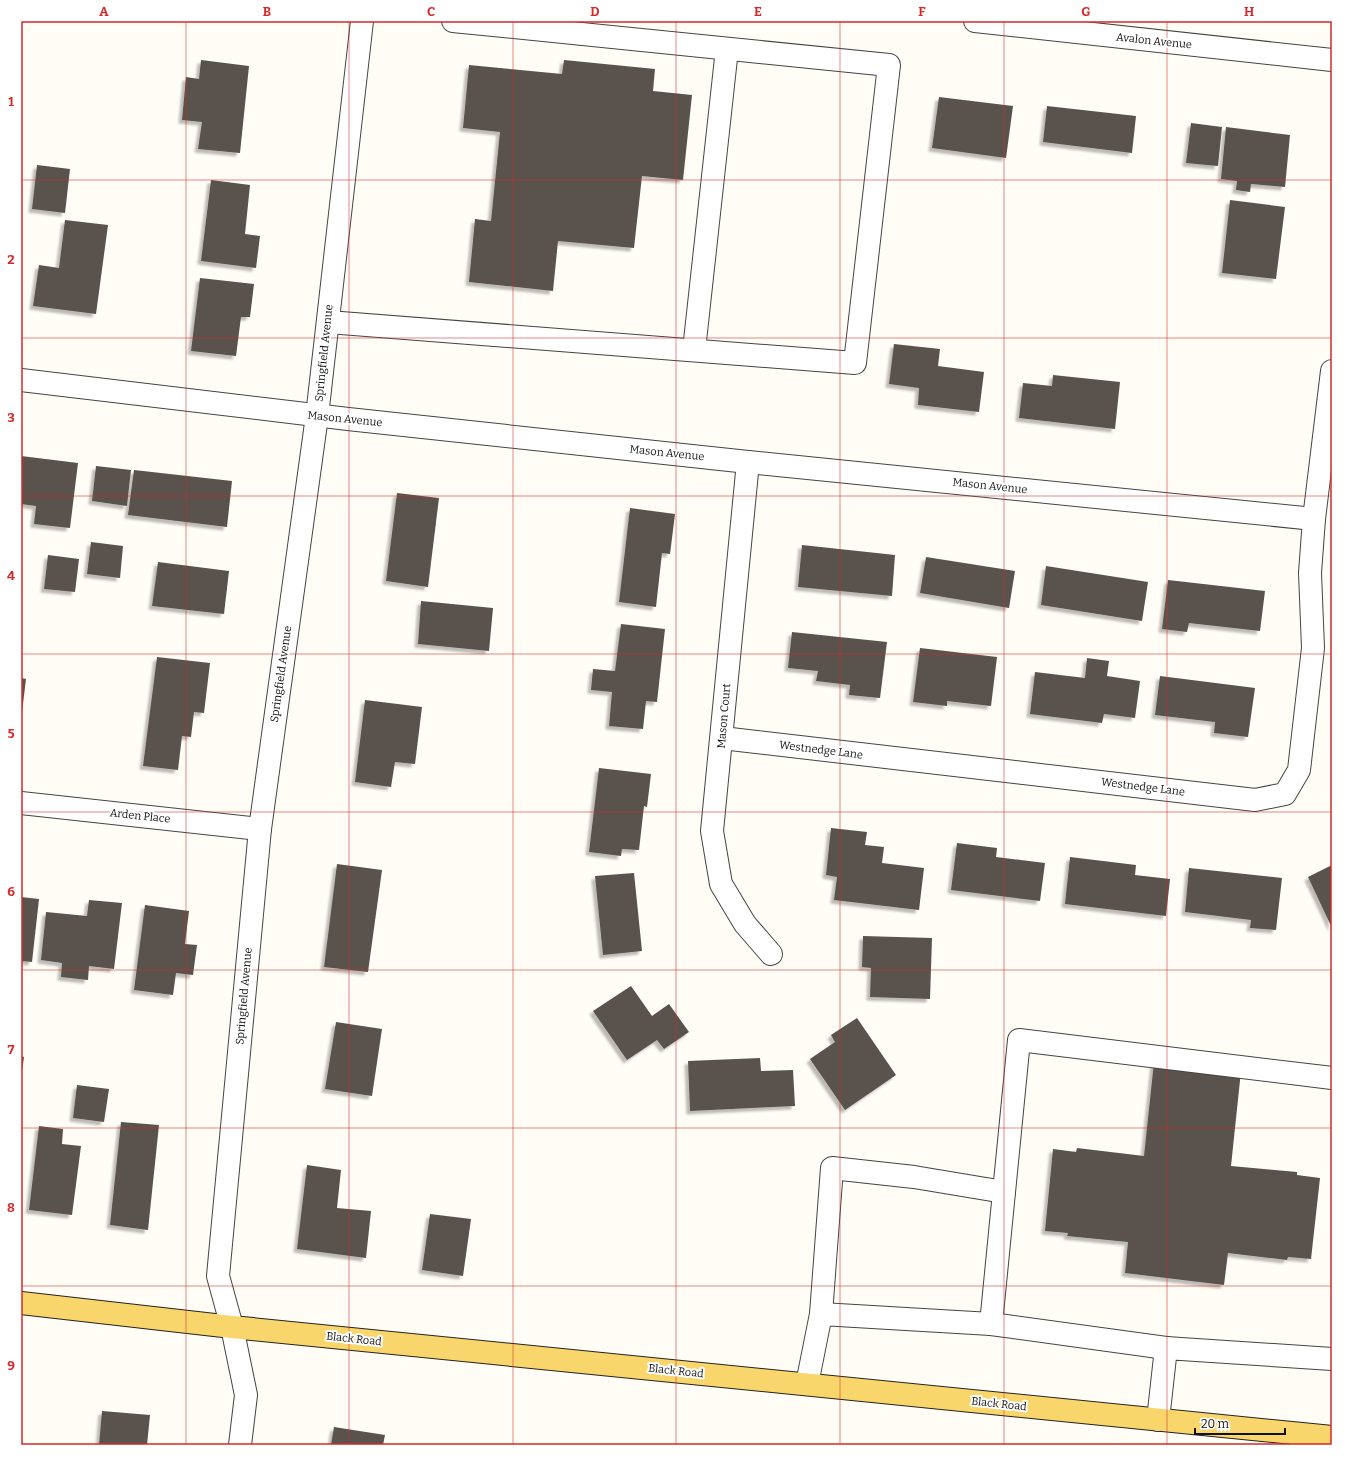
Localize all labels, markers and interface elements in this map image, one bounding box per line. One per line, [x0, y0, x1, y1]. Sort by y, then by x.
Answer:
text: A [99, 4, 109, 19]
text: B [263, 4, 271, 19]
text: C [427, 4, 435, 19]
text: D [590, 4, 600, 19]
text: E [754, 4, 762, 19]
text: F [918, 4, 926, 19]
text: G [1081, 4, 1091, 19]
text: H [1244, 4, 1254, 19]
street label: Avalon Avenue [1115, 31, 1193, 51]
text: 1 [8, 94, 14, 109]
text: 2 [7, 252, 15, 267]
street label: Springfield Avenue [312, 304, 336, 402]
street label: Mason Avenue [307, 409, 383, 429]
text: 3 [7, 410, 15, 425]
street label: Mason Avenue [629, 443, 705, 463]
street label: Mason Avenue [952, 476, 1028, 496]
text: 4 [7, 568, 15, 583]
street label: Springfield Avenue [268, 625, 294, 723]
street label: Mason Court [715, 683, 733, 749]
text: 5 [7, 726, 15, 741]
street label: Westnedge Lane [778, 738, 864, 762]
street label: Westnedge Lane [1100, 775, 1186, 799]
street label: Arden Place [109, 806, 171, 826]
text: 6 [7, 884, 15, 899]
street label: Springfield Avenue [233, 947, 255, 1045]
text: 7 [8, 1042, 15, 1057]
text: 8 [7, 1200, 15, 1215]
street label: Black Road [326, 1330, 383, 1348]
text: 9 [7, 1358, 15, 1373]
street label: Black Road [648, 1362, 705, 1380]
street label: Black Road [971, 1395, 1028, 1413]
scale bar [1195, 1410, 1285, 1436]
text: 20 m [1201, 1417, 1230, 1431]

